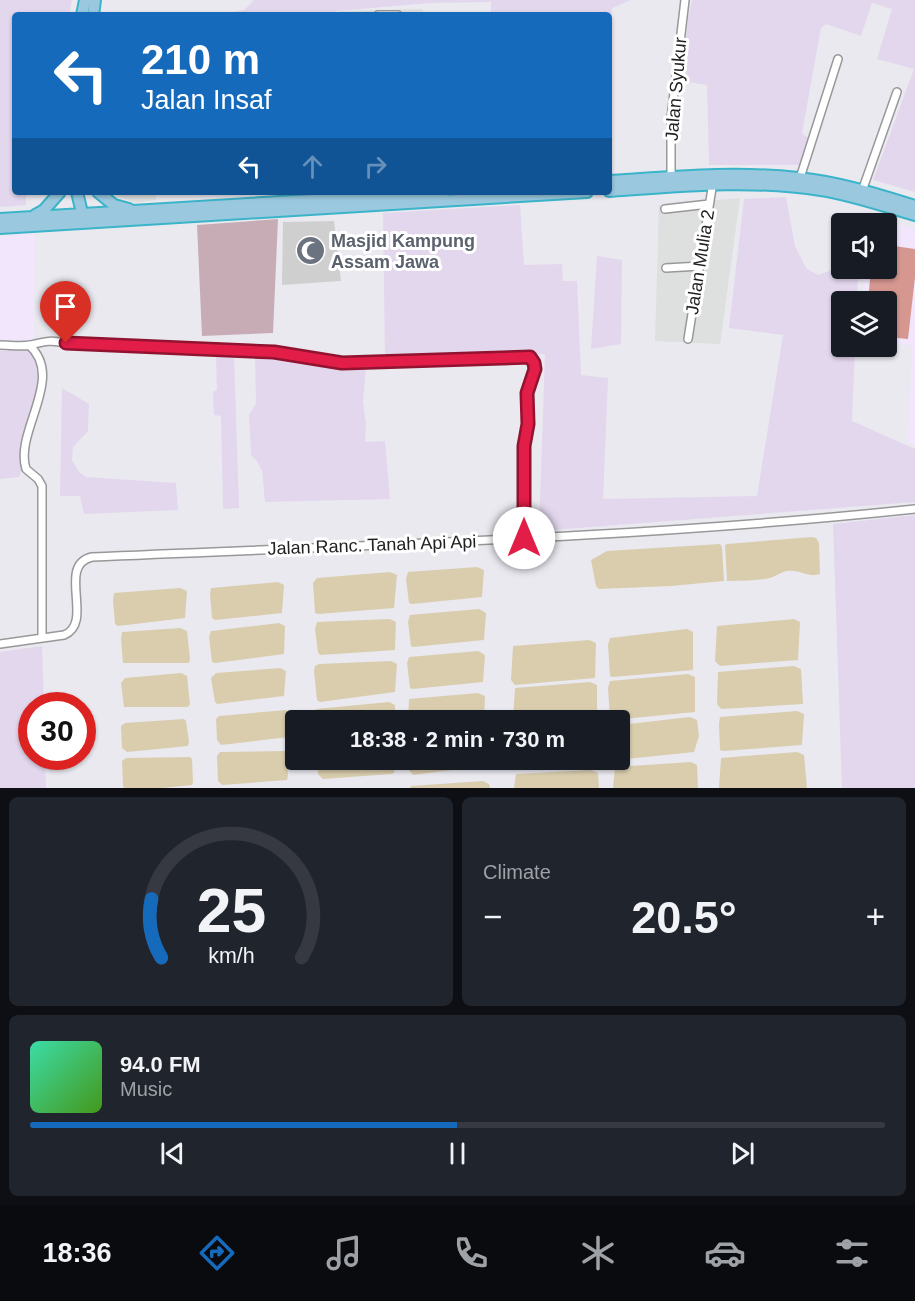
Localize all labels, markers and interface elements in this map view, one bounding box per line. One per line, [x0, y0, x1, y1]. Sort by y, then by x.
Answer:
icon: left [42, 36, 120, 114]
text: 210 m [141, 36, 260, 83]
street label: Jalan Syukur [662, 36, 690, 142]
text: Jalan Insaf [141, 85, 272, 115]
icon: left [233, 150, 266, 183]
icon: ahead [296, 150, 329, 183]
icon: right [359, 150, 392, 183]
street label: Jalan Mulia 2 [682, 208, 718, 316]
map controls [831, 213, 897, 357]
button: sound [831, 213, 897, 279]
place label: Masjid Kampung Assam Jawa [331, 231, 475, 272]
mosque icon: Masjid Kampung Assam Jawa [294, 235, 326, 267]
pin [40, 281, 91, 343]
icon: arrive [49, 290, 82, 323]
button: layers [831, 291, 897, 357]
position arrow [492, 506, 556, 570]
street label: Jalan Ranc. Tanah Api Api [267, 531, 477, 559]
speed limit sign: 30 [18, 692, 96, 770]
text: 18:38 · 2 min · 730 m [350, 727, 565, 752]
text: Climate [483, 861, 551, 883]
text: 25 [196, 876, 266, 945]
text: 20.5° [631, 892, 737, 943]
text: − [483, 898, 502, 935]
text: + [866, 898, 885, 935]
text: km/h [208, 945, 254, 969]
text: 94.0 FM [120, 1052, 201, 1077]
text: Music [120, 1078, 172, 1100]
icon: previous [156, 1137, 189, 1170]
icon: pause [441, 1137, 474, 1170]
icon: next [726, 1137, 759, 1170]
icon: directions [196, 1232, 238, 1274]
icon: music [323, 1232, 365, 1274]
icon: phone [450, 1232, 492, 1274]
icon: climate [577, 1232, 619, 1274]
icon: car [704, 1232, 746, 1274]
icon: filters [831, 1232, 873, 1274]
text: 18:36 [42, 1238, 111, 1268]

